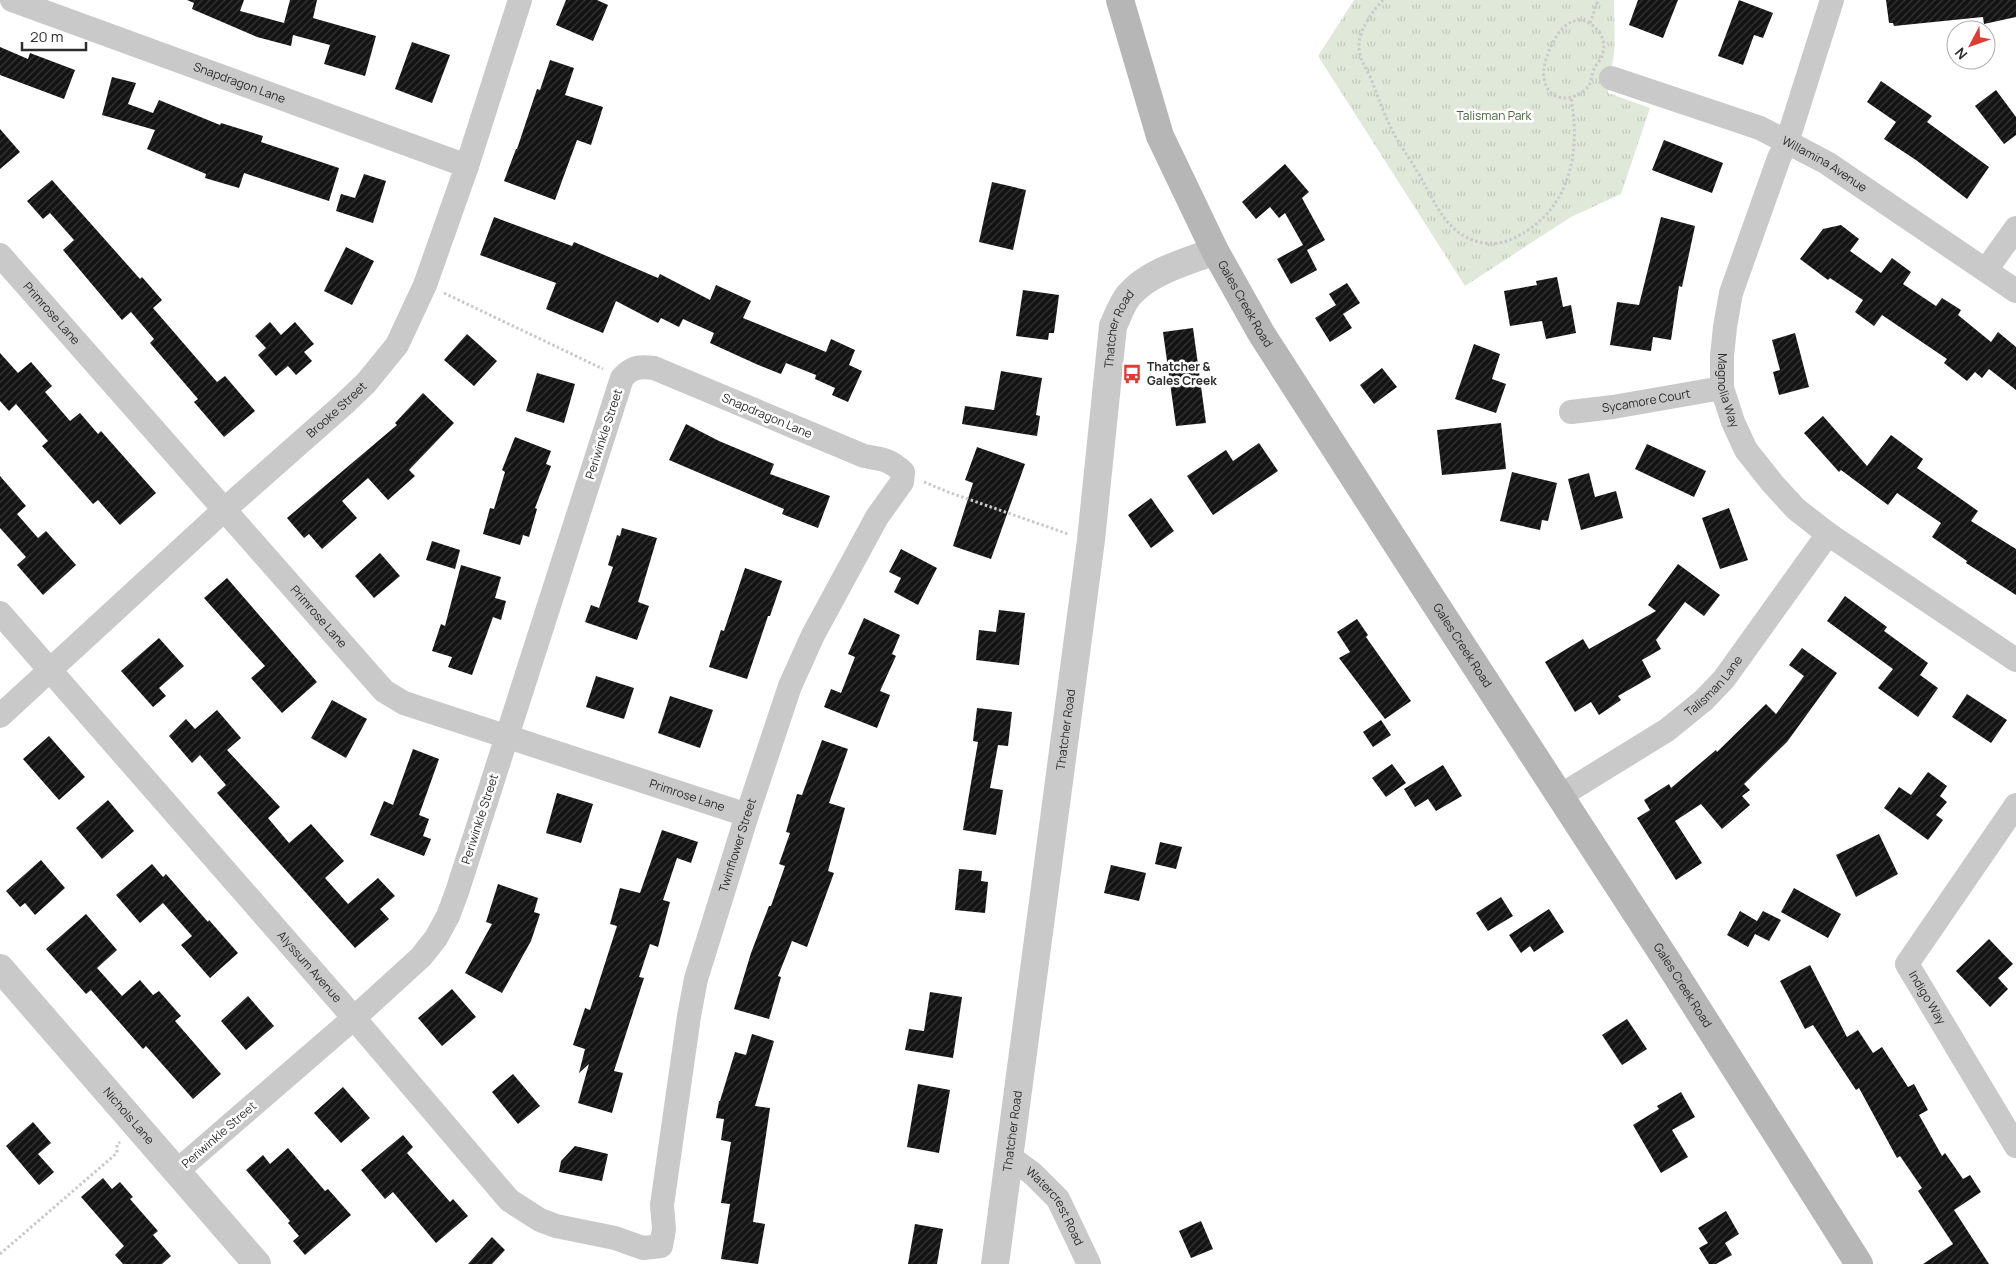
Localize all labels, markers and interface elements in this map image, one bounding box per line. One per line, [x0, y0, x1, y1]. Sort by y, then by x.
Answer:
scale bar [22, 20, 86, 52]
north arrow [1946, 20, 1996, 70]
text: 20 m [30, 26, 63, 47]
text: N [1950, 44, 1971, 64]
street label: Snapdragon Lane [191, 58, 288, 107]
park label: Talisman Park [1456, 107, 1533, 124]
street label: Willamina Avenue [1779, 132, 1871, 196]
street label: Gales Creek Road [1214, 257, 1277, 350]
street label: Primrose Lane [20, 278, 84, 348]
street label: Thatcher Road [1100, 286, 1138, 369]
street label: Magnolia Way [1714, 353, 1744, 431]
place label: Thatcher & Gales Creek [1147, 358, 1217, 389]
bus stop icon: Thatcher & Gales Creek [1121, 363, 1143, 385]
street label: Brooke Street [302, 378, 370, 442]
street label: Sycamore Court [1601, 385, 1692, 416]
street label: Periwinkle Street [581, 386, 626, 481]
street label: Snapdragon Lane [719, 389, 815, 442]
street label: Primrose Lane [287, 581, 351, 651]
street label: Gales Creek Road [1429, 600, 1496, 691]
street label: Talisman Lane [1681, 652, 1746, 720]
street label: Thatcher Road [1052, 688, 1079, 771]
street label: Periwinkle Street [457, 771, 502, 866]
street label: Primrose Lane [647, 775, 727, 815]
street label: Twinflower Street [714, 796, 760, 894]
street label: Alyssum Avenue [274, 927, 346, 1006]
street label: Gales Creek Road [1650, 939, 1716, 1031]
street label: Indigo Way [1905, 967, 1951, 1028]
street label: Nichols Lane [99, 1084, 158, 1148]
street label: Thatcher Road [998, 1090, 1026, 1173]
street label: Periwinkle Street [178, 1097, 260, 1172]
street label: Watercrest Road [1023, 1163, 1088, 1248]

